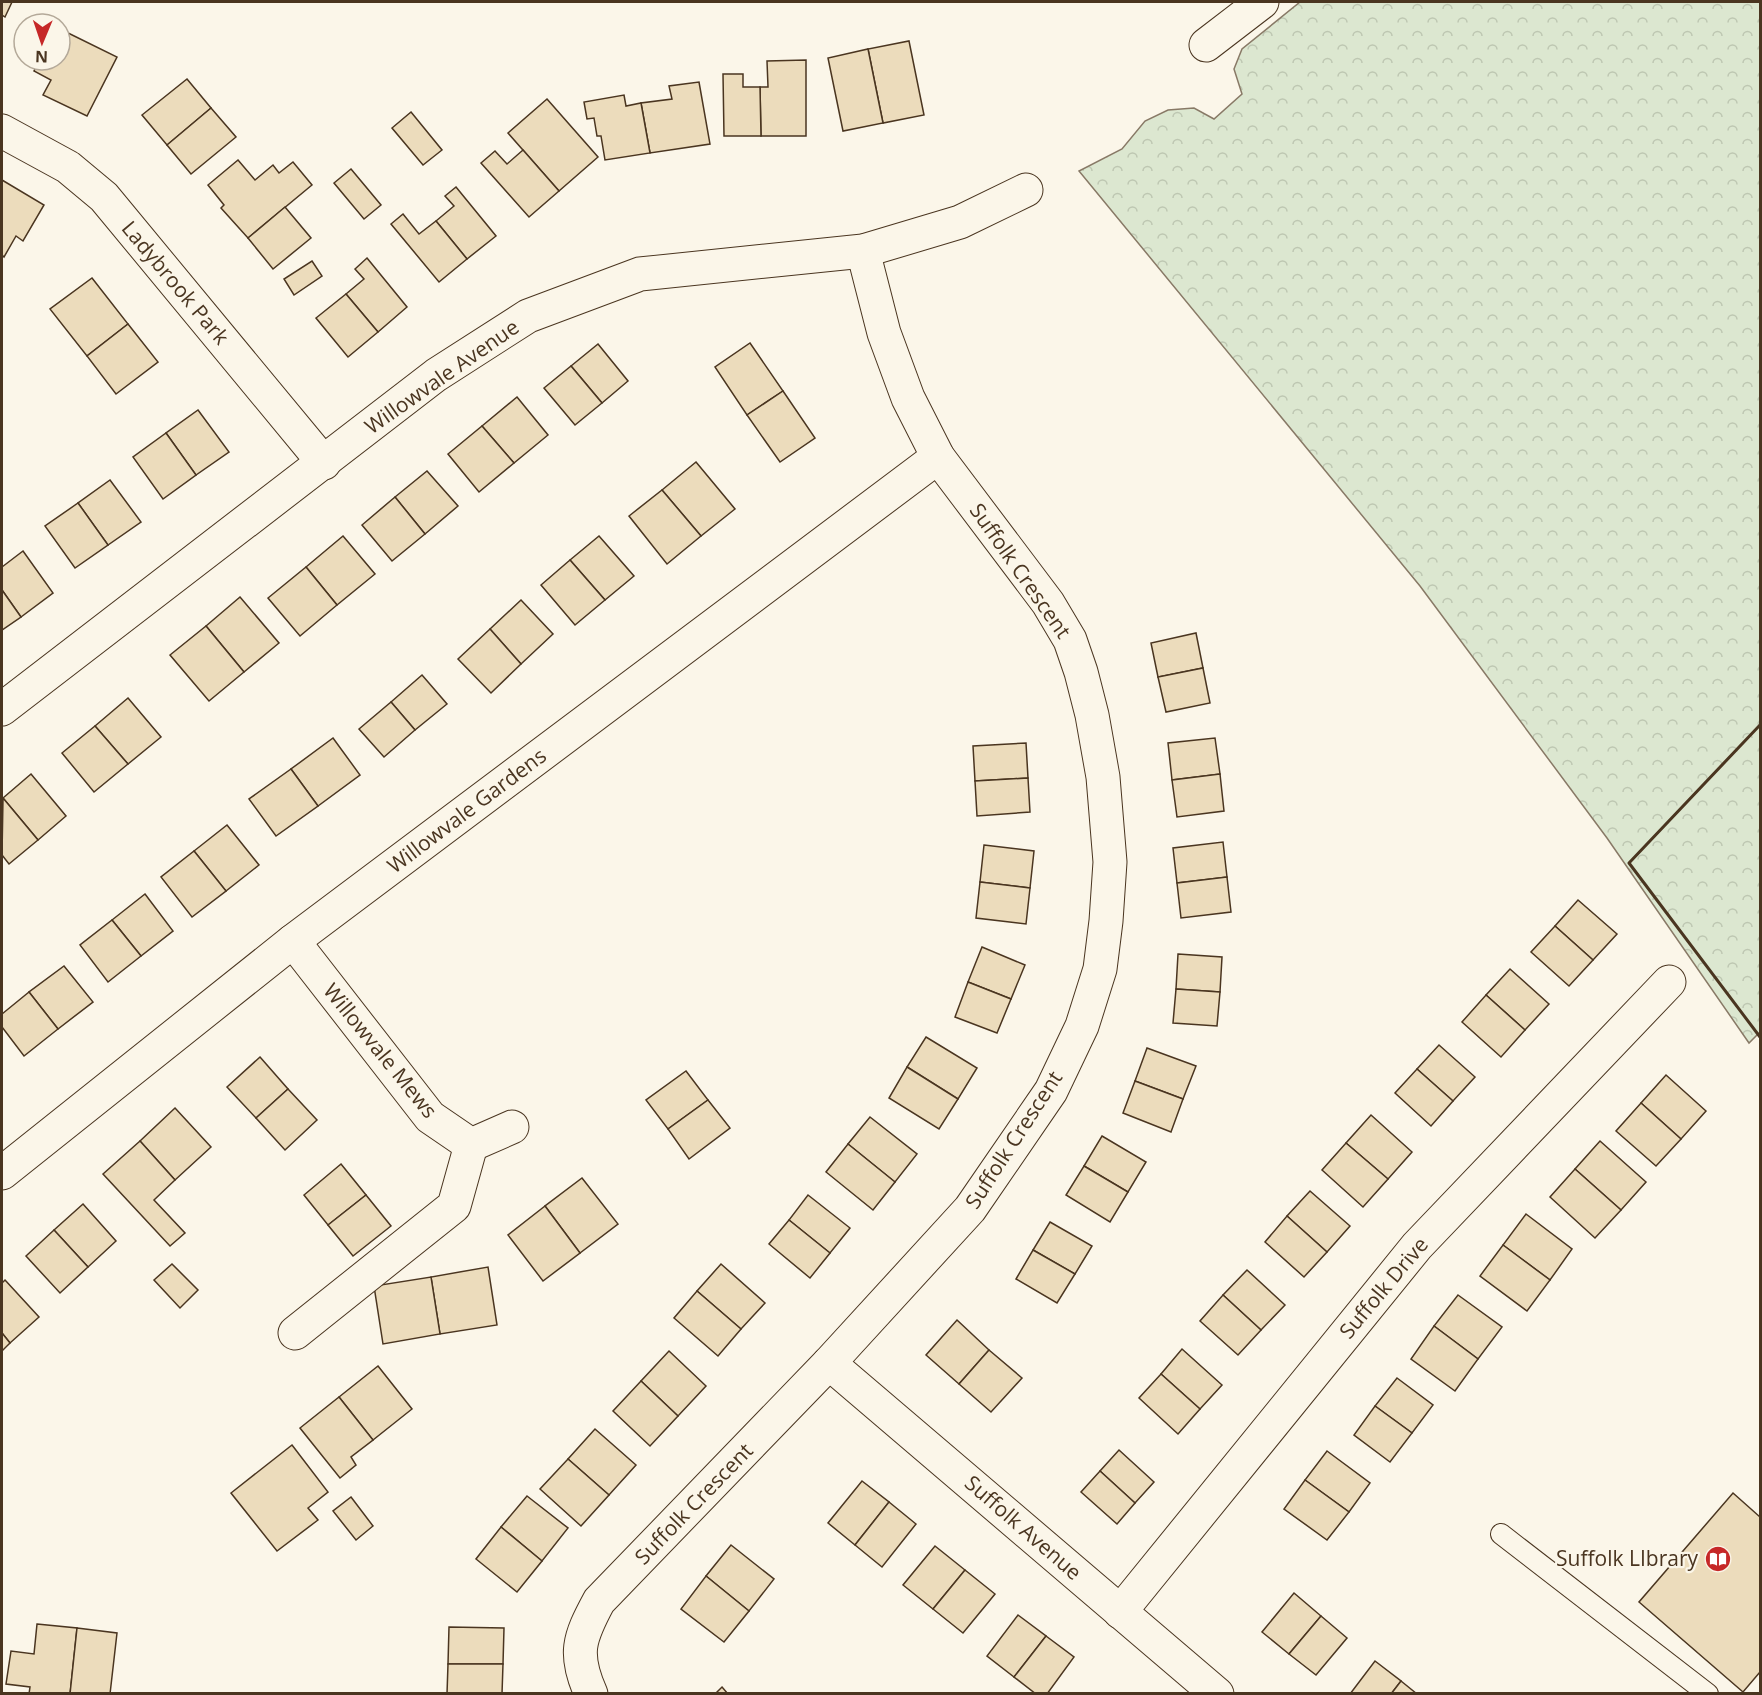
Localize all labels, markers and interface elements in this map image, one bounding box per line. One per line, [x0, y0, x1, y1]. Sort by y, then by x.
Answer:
north arrow [12, 12, 72, 72]
text: N [35, 46, 48, 68]
street label: Ladybrook Park [116, 215, 236, 350]
street label: Willowvale Avenue [359, 313, 524, 440]
street label: Suffolk Crescent [964, 497, 1078, 643]
street label: Willowvale Gardens [381, 741, 551, 879]
street label: Willowvale Mews [318, 977, 444, 1124]
street label: Suffolk Crescent [958, 1065, 1068, 1214]
street label: Suffolk Drive [1333, 1231, 1434, 1344]
street label: Suffolk Crescent [628, 1436, 759, 1570]
street label: Suffolk Avenue [959, 1469, 1088, 1586]
place label: Suffolk LIbrary [1556, 1544, 1698, 1572]
library icon: Suffolk LIbrary [1703, 1544, 1733, 1574]

